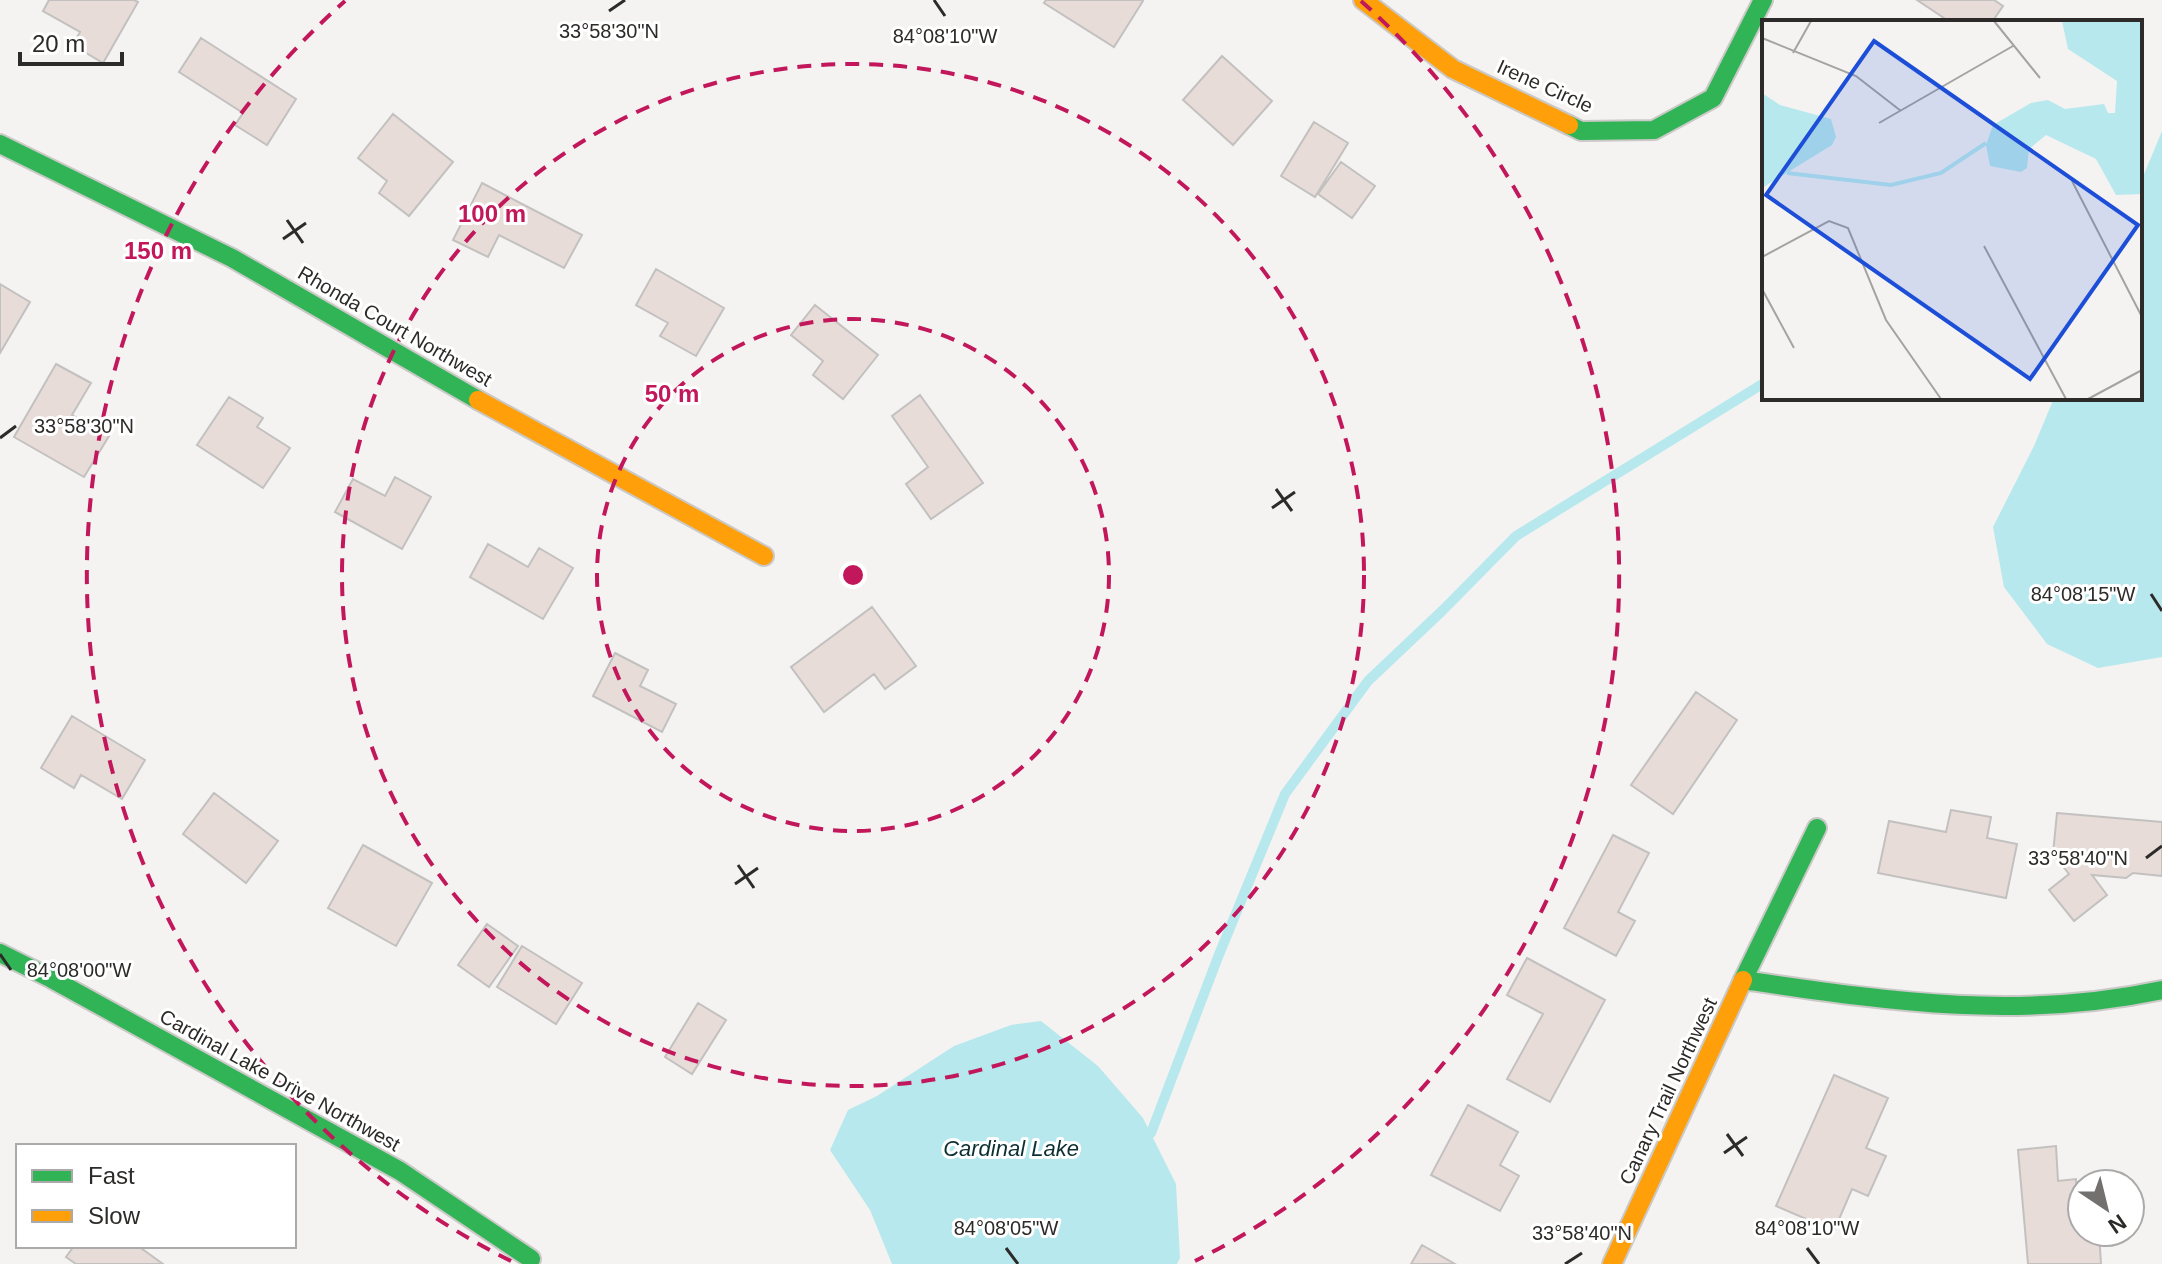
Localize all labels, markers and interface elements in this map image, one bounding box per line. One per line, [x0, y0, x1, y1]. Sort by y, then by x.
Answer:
scale bar [20, 16, 122, 66]
text: 33°58'30"N [559, 20, 659, 42]
inset map [1762, 20, 2142, 400]
text: 84°08'10"W [893, 25, 997, 47]
text: 20 m [32, 30, 85, 57]
street label: Irene Circle [1494, 55, 1596, 117]
text: 100 m [458, 200, 526, 227]
text: 150 m [124, 237, 192, 264]
street label: Rhonda Court Northwest [294, 261, 496, 391]
text: 50 m [645, 380, 699, 407]
text: 33°58'30"N [34, 415, 134, 437]
centre of rings [839, 561, 867, 589]
text: 84°08'15"W [2031, 583, 2135, 605]
text: 33°58'40"N [2028, 847, 2128, 869]
text: 84°08'00"W [27, 959, 131, 981]
street label: Canary Trail Northwest [1615, 994, 1721, 1188]
street label: Cardinal Lake Drive Northwest [156, 1005, 404, 1156]
water label: Cardinal Lake [943, 1136, 1079, 1161]
legend [16, 1144, 296, 1248]
text: Fast [88, 1162, 135, 1189]
north arrow [2066, 1168, 2146, 1248]
text: Slow [88, 1202, 141, 1229]
text: N [2104, 1209, 2131, 1239]
text: 84°08'05"W [954, 1217, 1058, 1239]
text: 84°08'10"W [1755, 1217, 1859, 1239]
text: 33°58'40"N [1532, 1222, 1632, 1244]

